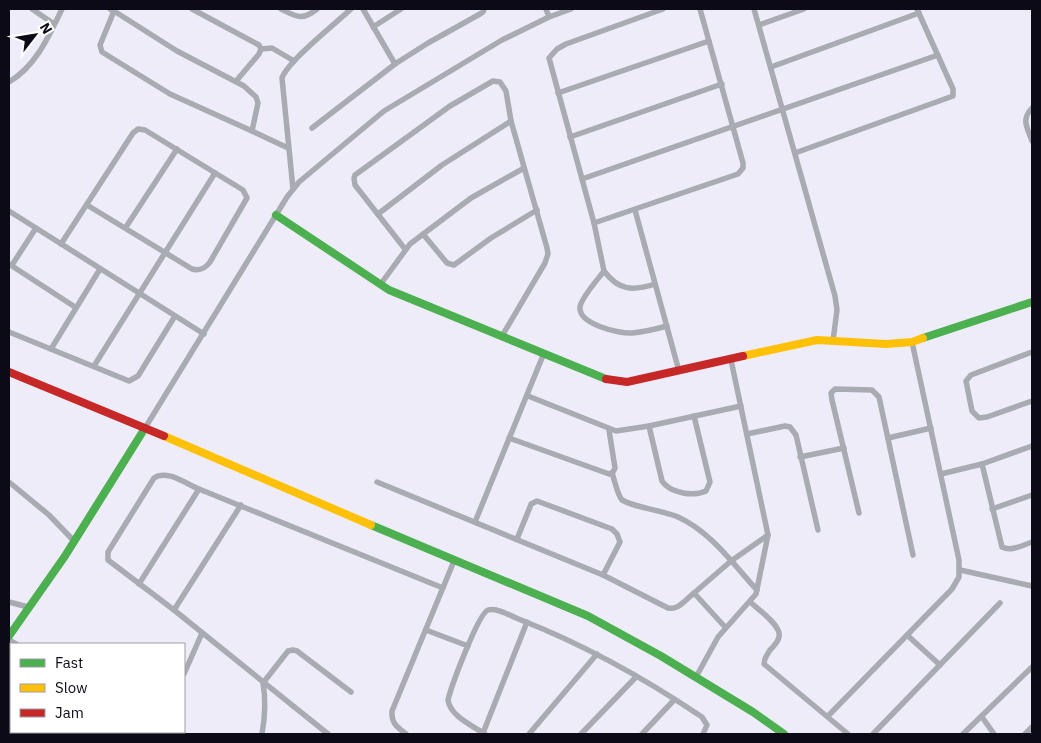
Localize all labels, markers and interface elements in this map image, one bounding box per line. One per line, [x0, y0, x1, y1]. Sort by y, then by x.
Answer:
north arrow [10, 10, 60, 60]
text: N [36, 19, 56, 37]
legend [10, 643, 185, 733]
text: Fast [55, 653, 83, 672]
text: Slow [55, 678, 88, 697]
text: Jam [55, 703, 84, 722]

